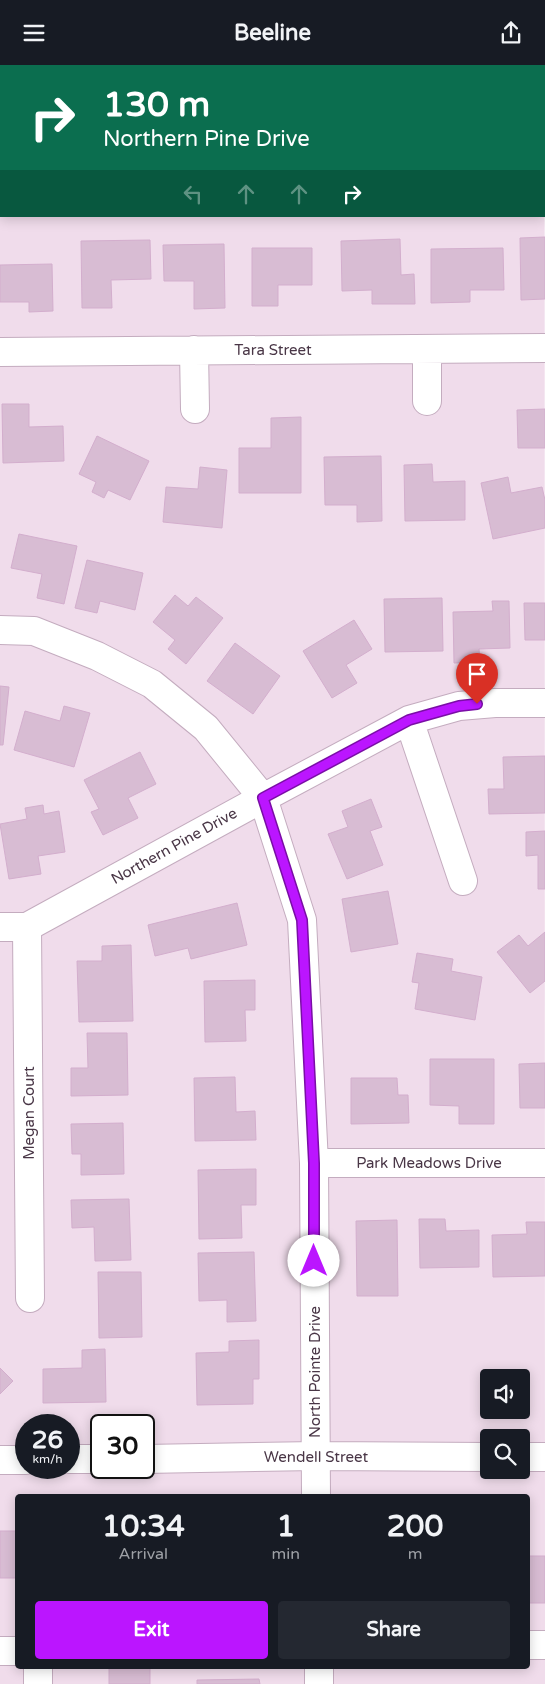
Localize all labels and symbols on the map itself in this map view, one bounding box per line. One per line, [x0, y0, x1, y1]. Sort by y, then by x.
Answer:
street label: Tara Street [234, 341, 312, 359]
pin [456, 653, 498, 704]
street label: Northern Pine Drive [108, 804, 240, 888]
street label: Megan Court [20, 1066, 38, 1160]
street label: Park Meadows Drive [356, 1154, 502, 1172]
position arrow [287, 1234, 339, 1286]
street label: North Pointe Drive [306, 1306, 324, 1438]
speed limit sign: 30 [90, 1414, 155, 1479]
street label: Wendell Street [264, 1448, 368, 1466]

